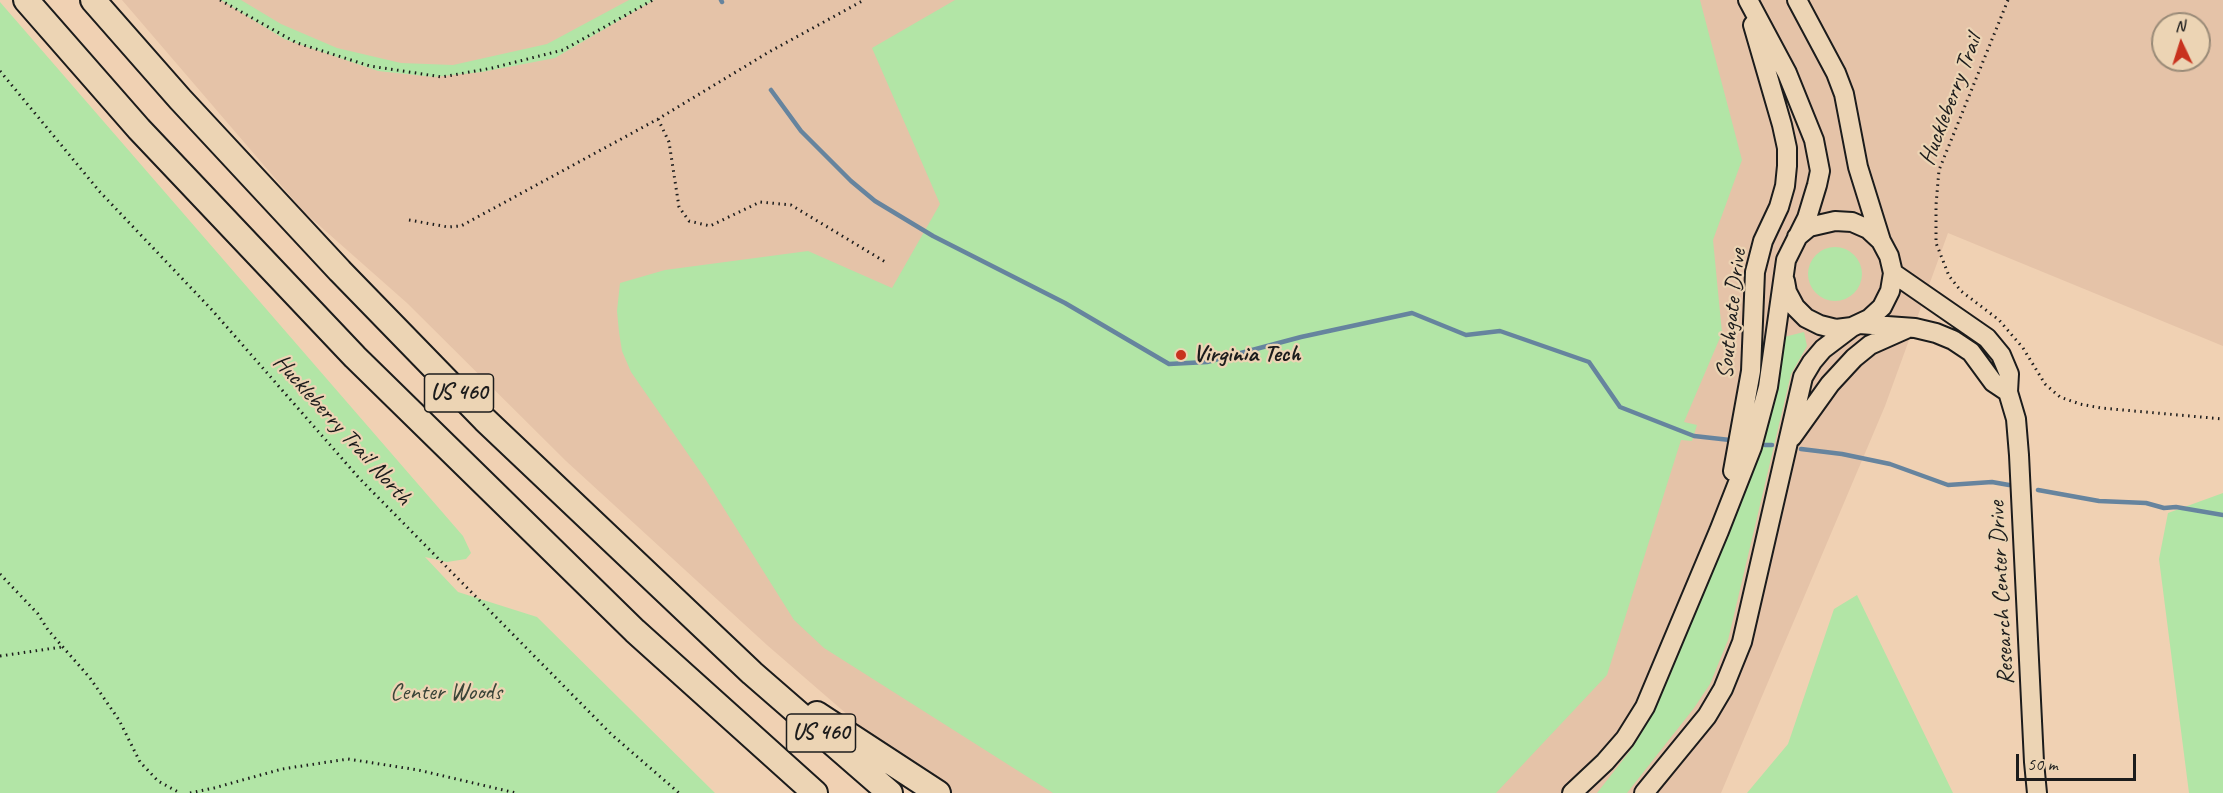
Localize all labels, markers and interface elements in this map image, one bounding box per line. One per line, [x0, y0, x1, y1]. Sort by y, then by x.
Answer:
north arrow [2151, 12, 2211, 72]
text: N [2174, 16, 2186, 36]
street label: Huckleberry Trail [1913, 31, 1989, 169]
street label: Southgate Drive [1711, 248, 1753, 380]
place label: Virginia Tech [1193, 341, 1300, 369]
street label: Huckleberry Trail North [266, 348, 418, 512]
marker: Virginia Tech [1174, 348, 1188, 362]
road number: US 460 [424, 374, 494, 412]
street label: Research Center Drive [1983, 500, 2021, 686]
park label: Center Woods [390, 679, 502, 707]
road number: US 460 [786, 714, 856, 752]
scale bar [2019, 742, 2139, 780]
text: 50 m [2027, 753, 2058, 775]

